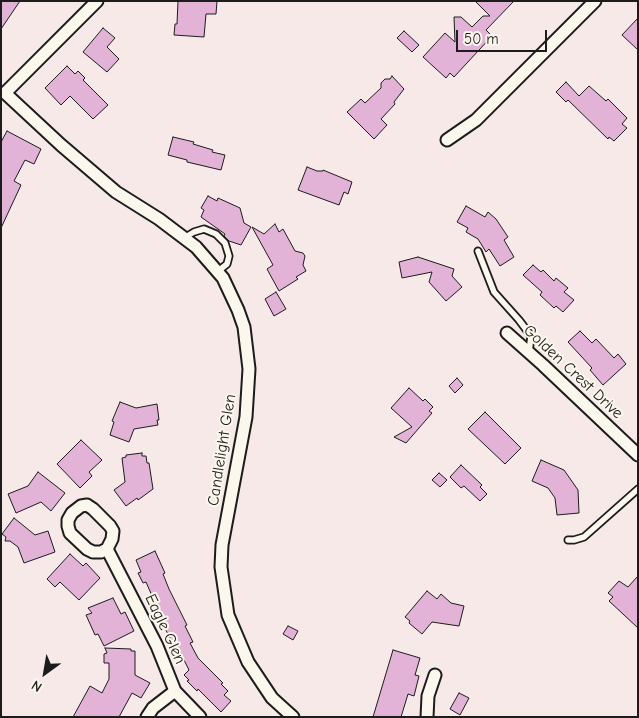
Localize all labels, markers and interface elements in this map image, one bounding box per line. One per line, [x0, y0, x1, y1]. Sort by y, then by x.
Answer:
scale bar [459, 20, 550, 52]
text: 50 m [464, 30, 499, 48]
street label: Golden Crest Drive [519, 321, 627, 423]
street label: Candlelight Glen [204, 393, 240, 507]
street label: Eagle Glen [140, 591, 190, 667]
north arrow [20, 648, 70, 698]
text: N [28, 677, 45, 696]

